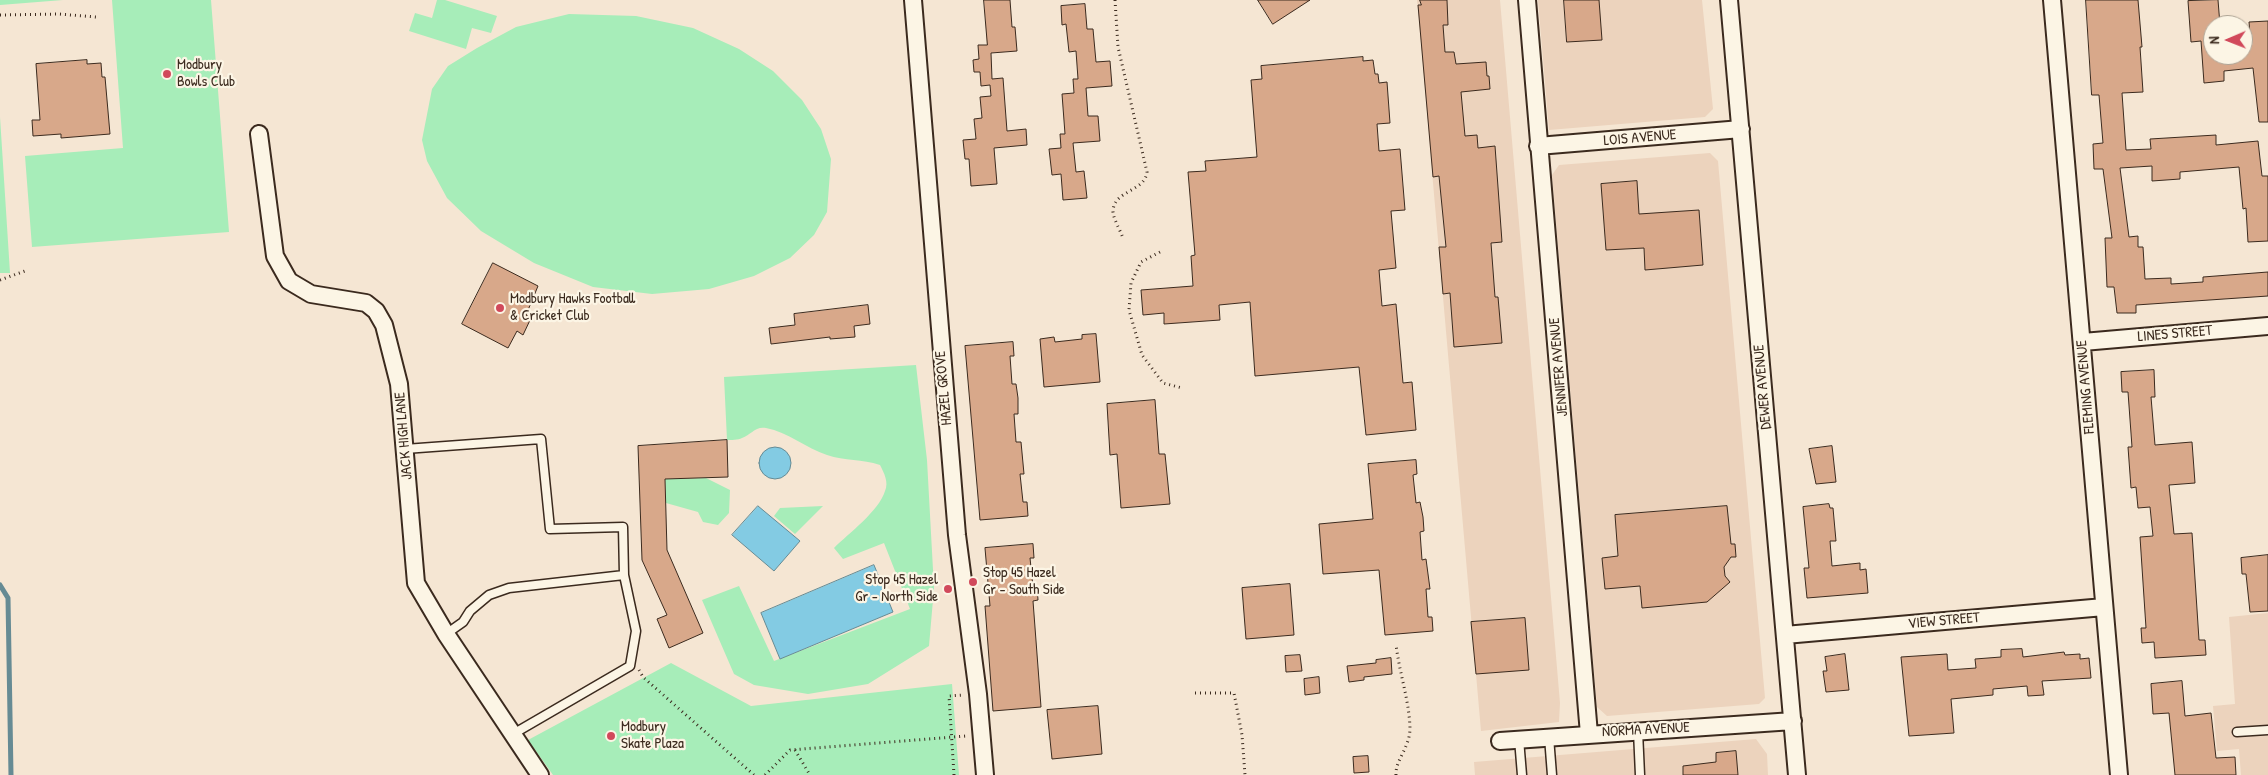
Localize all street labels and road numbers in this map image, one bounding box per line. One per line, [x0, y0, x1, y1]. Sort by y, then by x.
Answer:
street label: LOIS AVENUE [1603, 126, 1677, 150]
street label: JENNIFER AVENUE [1546, 317, 1572, 417]
street label: LINES STREET [2137, 322, 2213, 346]
street label: FLEMING AVENUE [2073, 339, 2099, 435]
street label: DEWER AVENUE [1750, 344, 1776, 430]
street label: HAZEL GROVE [932, 350, 956, 426]
street label: JACK HIGH LANE [391, 391, 417, 481]
street label: VIEW STREET [1907, 609, 1981, 633]
street label: NORMA AVENUE [1602, 719, 1690, 741]

